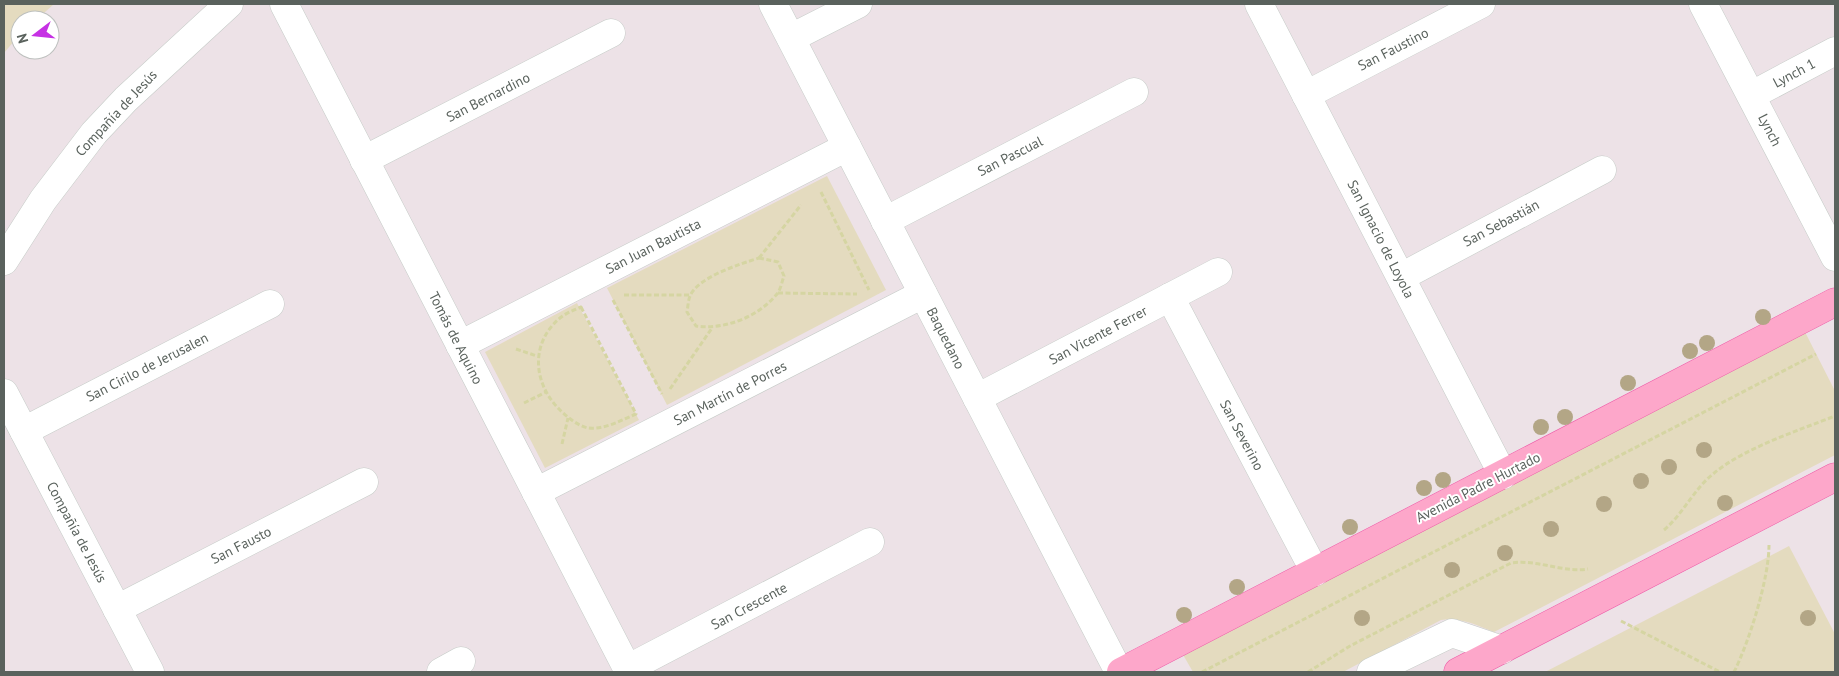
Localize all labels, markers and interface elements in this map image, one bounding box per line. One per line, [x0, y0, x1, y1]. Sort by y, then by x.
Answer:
north arrow [10, 10, 60, 60]
street label: San Faustino [1355, 23, 1431, 75]
text: N [13, 32, 32, 45]
street label: Lynch 1 [1770, 54, 1818, 92]
street label: Compañía de Jesús [71, 66, 161, 160]
street label: San Bernardino [443, 68, 533, 126]
street label: Lynch [1754, 111, 1786, 149]
street label: San Pascual [974, 132, 1046, 180]
street label: San Ignacio de Loyola [1343, 177, 1419, 301]
street label: San Sebastián [1460, 195, 1542, 251]
street label: San Juan Bautista [602, 214, 704, 278]
street label: Tomás de Aquino [425, 289, 487, 387]
street label: San Vicente Ferrer [1046, 301, 1151, 369]
street label: Baquedano [923, 304, 969, 372]
street label: San Cirilo de Jerusalen [83, 328, 211, 406]
street label: San Martín de Porres [670, 357, 790, 429]
street label: San Severino [1216, 397, 1268, 473]
street label: Avenida Padre Hurtado [1413, 448, 1543, 526]
street label: Compañía de Jesús [43, 478, 111, 586]
street label: San Fausto [208, 522, 274, 568]
street label: San Crescente [708, 578, 790, 634]

